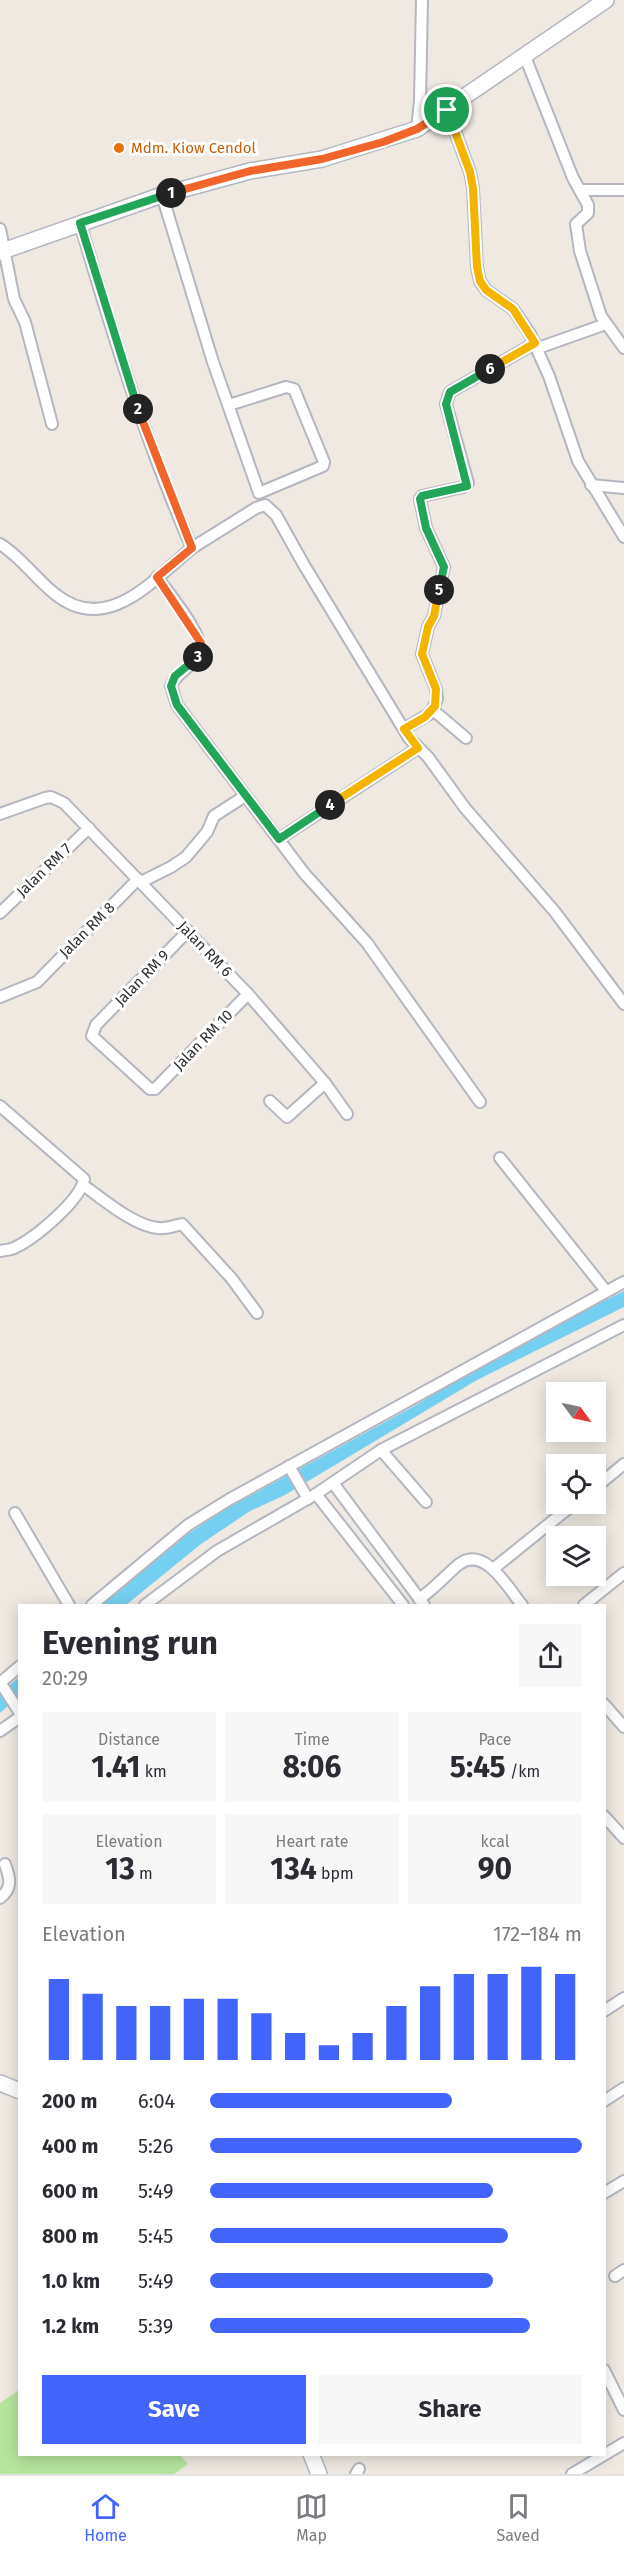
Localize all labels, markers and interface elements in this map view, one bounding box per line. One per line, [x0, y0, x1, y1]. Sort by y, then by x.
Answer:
pin [421, 84, 472, 135]
icon: arrive [430, 93, 463, 126]
place label: Mdm. Kiow Cendol [131, 139, 256, 157]
marker: Mdm. Kiow Cendol [112, 141, 126, 155]
pin: 1 [156, 178, 186, 208]
text: 1 [167, 183, 175, 202]
pin: 6 [475, 354, 505, 384]
text: 6 [485, 359, 495, 378]
pin: 2 [123, 394, 153, 424]
text: 2 [134, 399, 142, 418]
pin: 5 [424, 575, 454, 605]
text: 5 [435, 580, 443, 599]
pin: 3 [183, 642, 213, 672]
text: 3 [194, 647, 202, 666]
pin: 4 [315, 790, 345, 820]
text: 4 [325, 795, 335, 814]
street label: Jalan RM 7 [13, 839, 75, 901]
street label: Jalan RM 8 [56, 899, 118, 961]
street label: Jalan RM 6 [174, 917, 236, 981]
street label: Jalan RM 9 [111, 946, 173, 1010]
street label: Jalan RM 10 [170, 1006, 236, 1074]
north arrow [546, 1382, 606, 1442]
map controls [546, 1382, 606, 1586]
button: locate [546, 1454, 606, 1514]
button: layers [546, 1526, 606, 1586]
text: Evening run [42, 1623, 218, 1663]
button: share [519, 1624, 582, 1687]
text: 20:29 [42, 1666, 88, 1690]
text: Distance [98, 1730, 160, 1749]
text: Time [294, 1730, 330, 1749]
text: Pace [478, 1730, 512, 1749]
text: 1.41 [91, 1749, 141, 1785]
text: 8:06 [282, 1749, 342, 1785]
text: 5:45 [450, 1749, 506, 1785]
text: km [141, 1762, 167, 1781]
text: /km [506, 1762, 540, 1781]
text: Elevation [95, 1832, 163, 1851]
text: Heart rate [276, 1832, 348, 1851]
text: kcal [481, 1832, 509, 1851]
text: 13 [105, 1851, 135, 1887]
text: 134 [270, 1851, 317, 1887]
text: 90 [478, 1851, 512, 1887]
text: m [135, 1864, 153, 1883]
text: bpm [317, 1864, 354, 1883]
text: Elevation [42, 1922, 126, 1946]
text: 172–184 m [493, 1922, 582, 1946]
text: 200 m [42, 2089, 97, 2113]
text: 6:04 [138, 2089, 175, 2113]
text: 400 m [42, 2134, 98, 2158]
text: 5:26 [138, 2134, 173, 2158]
text: 600 m [42, 2179, 98, 2203]
text: 5:49 [138, 2179, 173, 2203]
text: 800 m [42, 2224, 99, 2248]
text: 5:45 [138, 2224, 173, 2248]
text: 1.0 km [42, 2269, 100, 2293]
text: 5:49 [138, 2269, 173, 2293]
text: 1.2 km [42, 2314, 99, 2338]
text: 5:39 [138, 2314, 173, 2338]
button: Save [42, 2375, 306, 2444]
button: Share [318, 2375, 582, 2444]
tab: Home [84, 2490, 127, 2545]
tab: Map [295, 2490, 328, 2545]
tab: Saved [497, 2490, 540, 2545]

